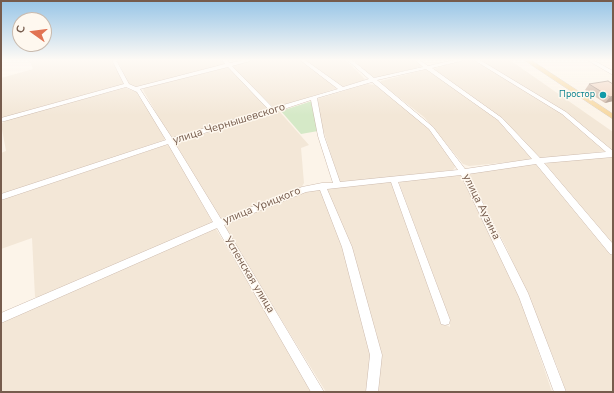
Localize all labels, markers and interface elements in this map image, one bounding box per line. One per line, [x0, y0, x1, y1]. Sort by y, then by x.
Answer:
north arrow [12, 12, 52, 52]
text: С [13, 24, 29, 35]
place label: Простор [559, 90, 595, 100]
marker: Простор [598, 90, 608, 100]
street label: улица Чернышевского [171, 101, 287, 147]
street label: улица Аузина [459, 172, 503, 242]
street label: улица Урицкого [221, 184, 303, 228]
street label: Успенская улица [221, 234, 277, 316]

